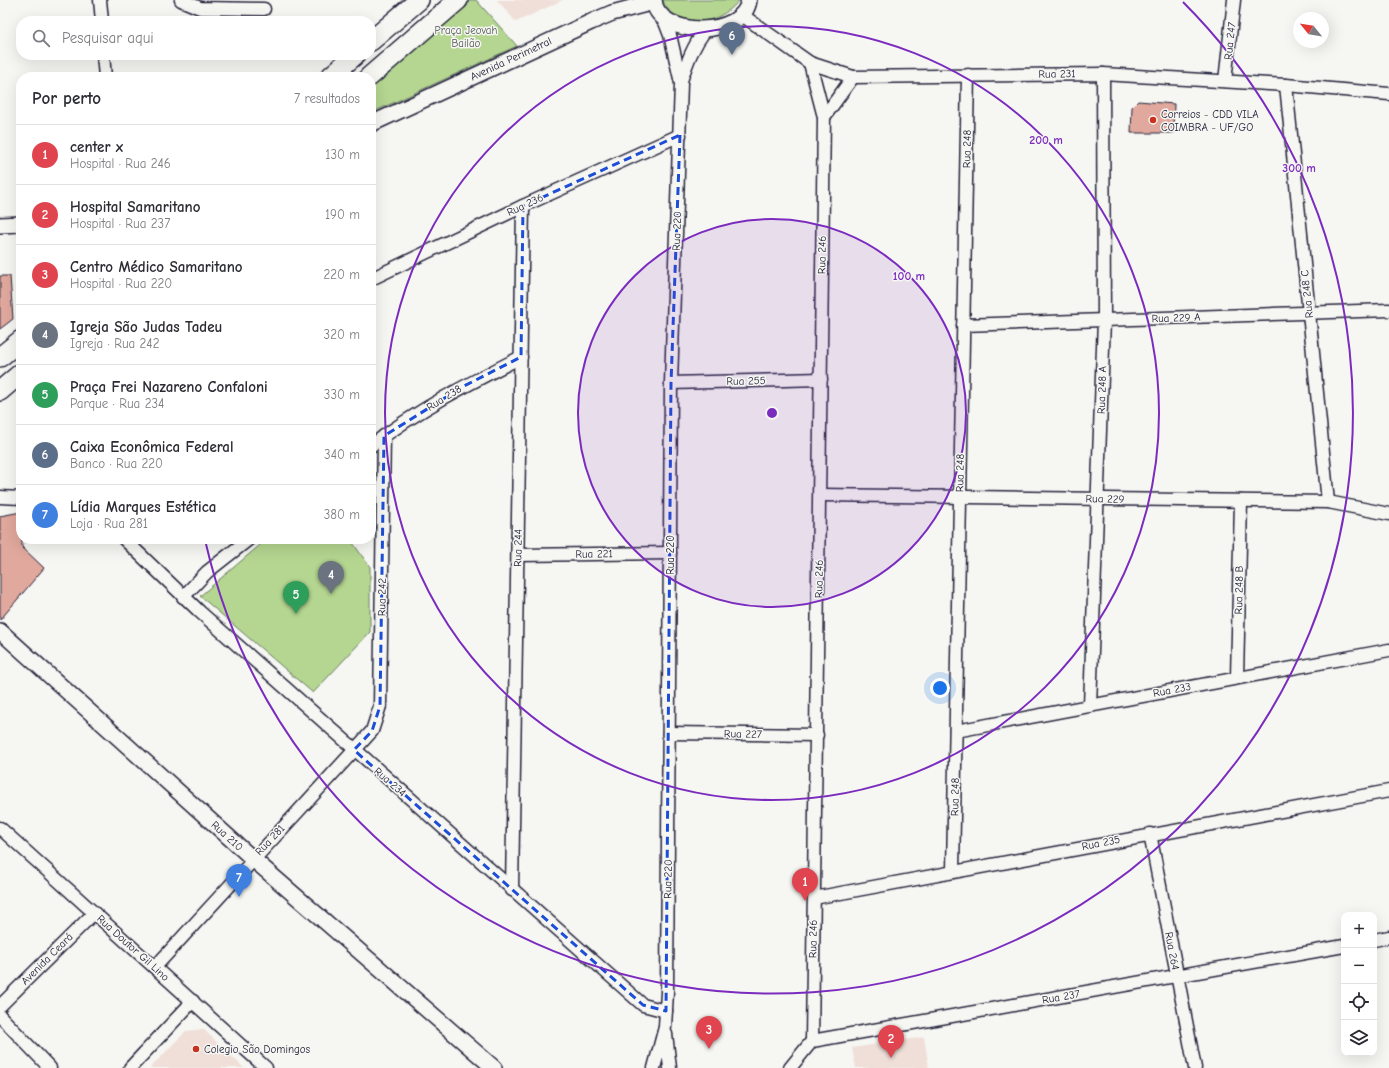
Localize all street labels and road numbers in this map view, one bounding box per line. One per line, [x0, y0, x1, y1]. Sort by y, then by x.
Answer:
street label: Rua 247 [1222, 22, 1238, 60]
street label: Avenida Perimetral [468, 34, 554, 84]
street label: Rua 231 [1038, 67, 1076, 81]
street label: Rua 248 [960, 129, 974, 168]
street label: Rua 236 [505, 191, 545, 219]
street label: Rua 220 [670, 211, 684, 251]
street label: Rua 246 [815, 236, 829, 274]
street label: Rua 248 C [1298, 269, 1316, 319]
street label: Rua 229 A [1151, 311, 1201, 325]
street label: Rua 248 A [1095, 365, 1109, 414]
street label: Rua 255 [726, 374, 766, 388]
street label: Rua 238 [424, 382, 464, 414]
street label: Rua 248 [953, 453, 967, 492]
street label: Rua 229 [1085, 492, 1125, 506]
street label: Rua 244 [511, 529, 525, 567]
street label: Rua 220 [664, 535, 677, 575]
street label: Rua 221 [575, 547, 613, 561]
street label: Rua 246 [812, 560, 826, 598]
street label: Rua 248 B [1232, 565, 1246, 614]
street label: Rua 242 [375, 577, 389, 616]
street label: Rua 233 [1152, 680, 1192, 700]
street label: Rua 227 [724, 727, 762, 741]
street label: Rua 234 [371, 765, 409, 799]
street label: Rua 248 [948, 777, 962, 816]
street label: Rua 210 [208, 818, 246, 854]
street label: Rua 281 [253, 822, 287, 858]
street label: Rua 235 [1081, 833, 1121, 853]
street label: Rua 220 [661, 859, 675, 899]
street label: Rua Doutor Gil Lino [94, 912, 172, 984]
street label: Rua 246 [806, 920, 820, 958]
street label: Avenida Ceará [18, 930, 76, 988]
street label: Rua 264 [1162, 931, 1182, 971]
street label: Rua 237 [1041, 987, 1081, 1007]

